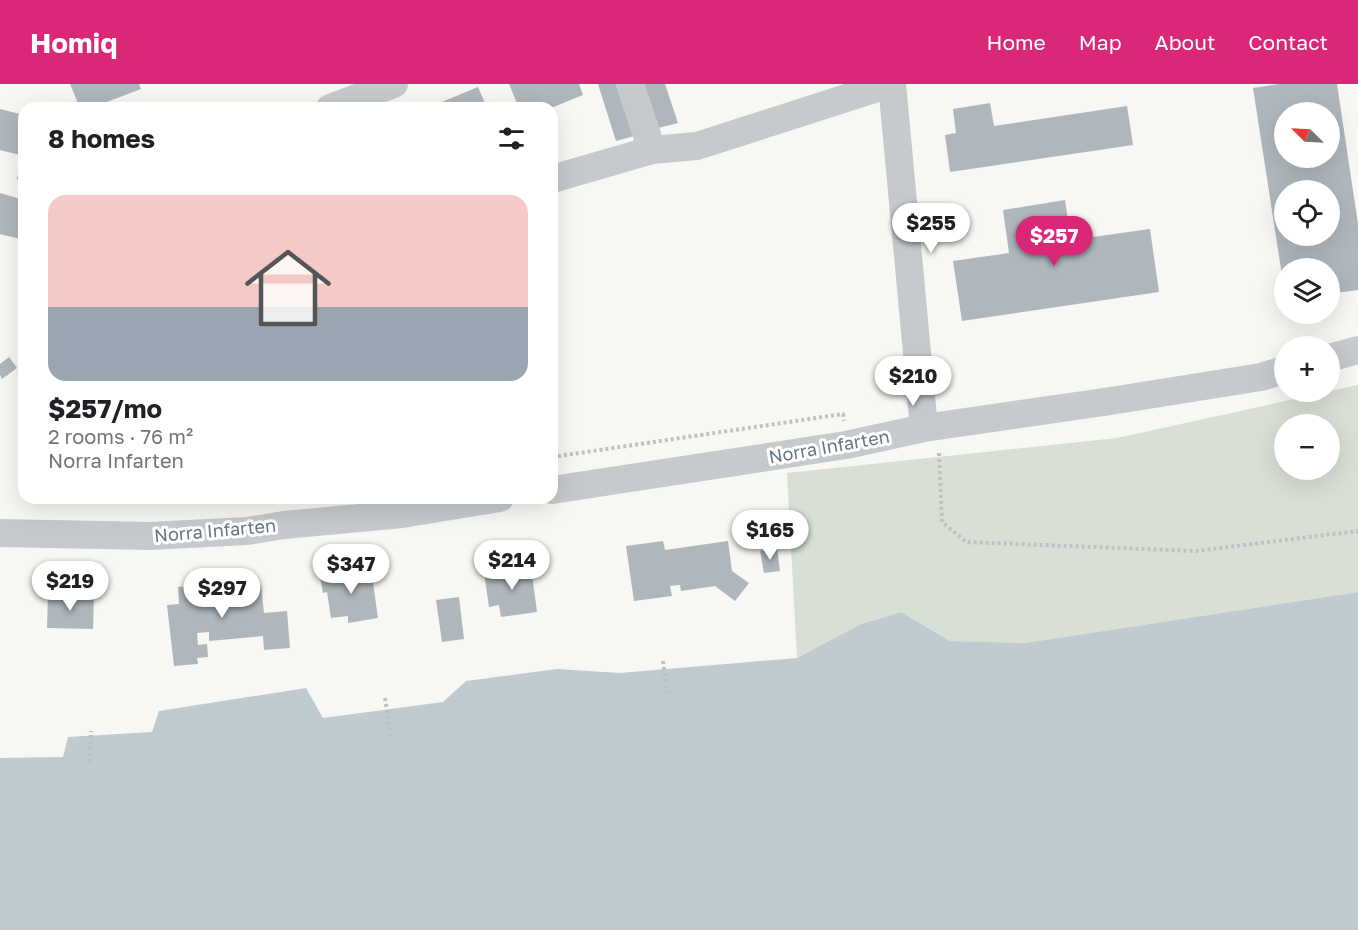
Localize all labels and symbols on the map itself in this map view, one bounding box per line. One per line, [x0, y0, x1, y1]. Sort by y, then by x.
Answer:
north arrow [1274, 102, 1340, 168]
pin: $255 [895, 203, 967, 254]
pin: $257 [1018, 216, 1090, 267]
pin: $210 [877, 356, 949, 407]
street label: Norra Infarten [767, 425, 891, 467]
pin: $165 [734, 510, 806, 561]
street label: Norra Infarten [153, 514, 277, 546]
pin: $214 [476, 540, 548, 591]
pin: $347 [315, 544, 387, 595]
pin: $219 [34, 561, 106, 612]
pin: $297 [186, 568, 258, 619]

